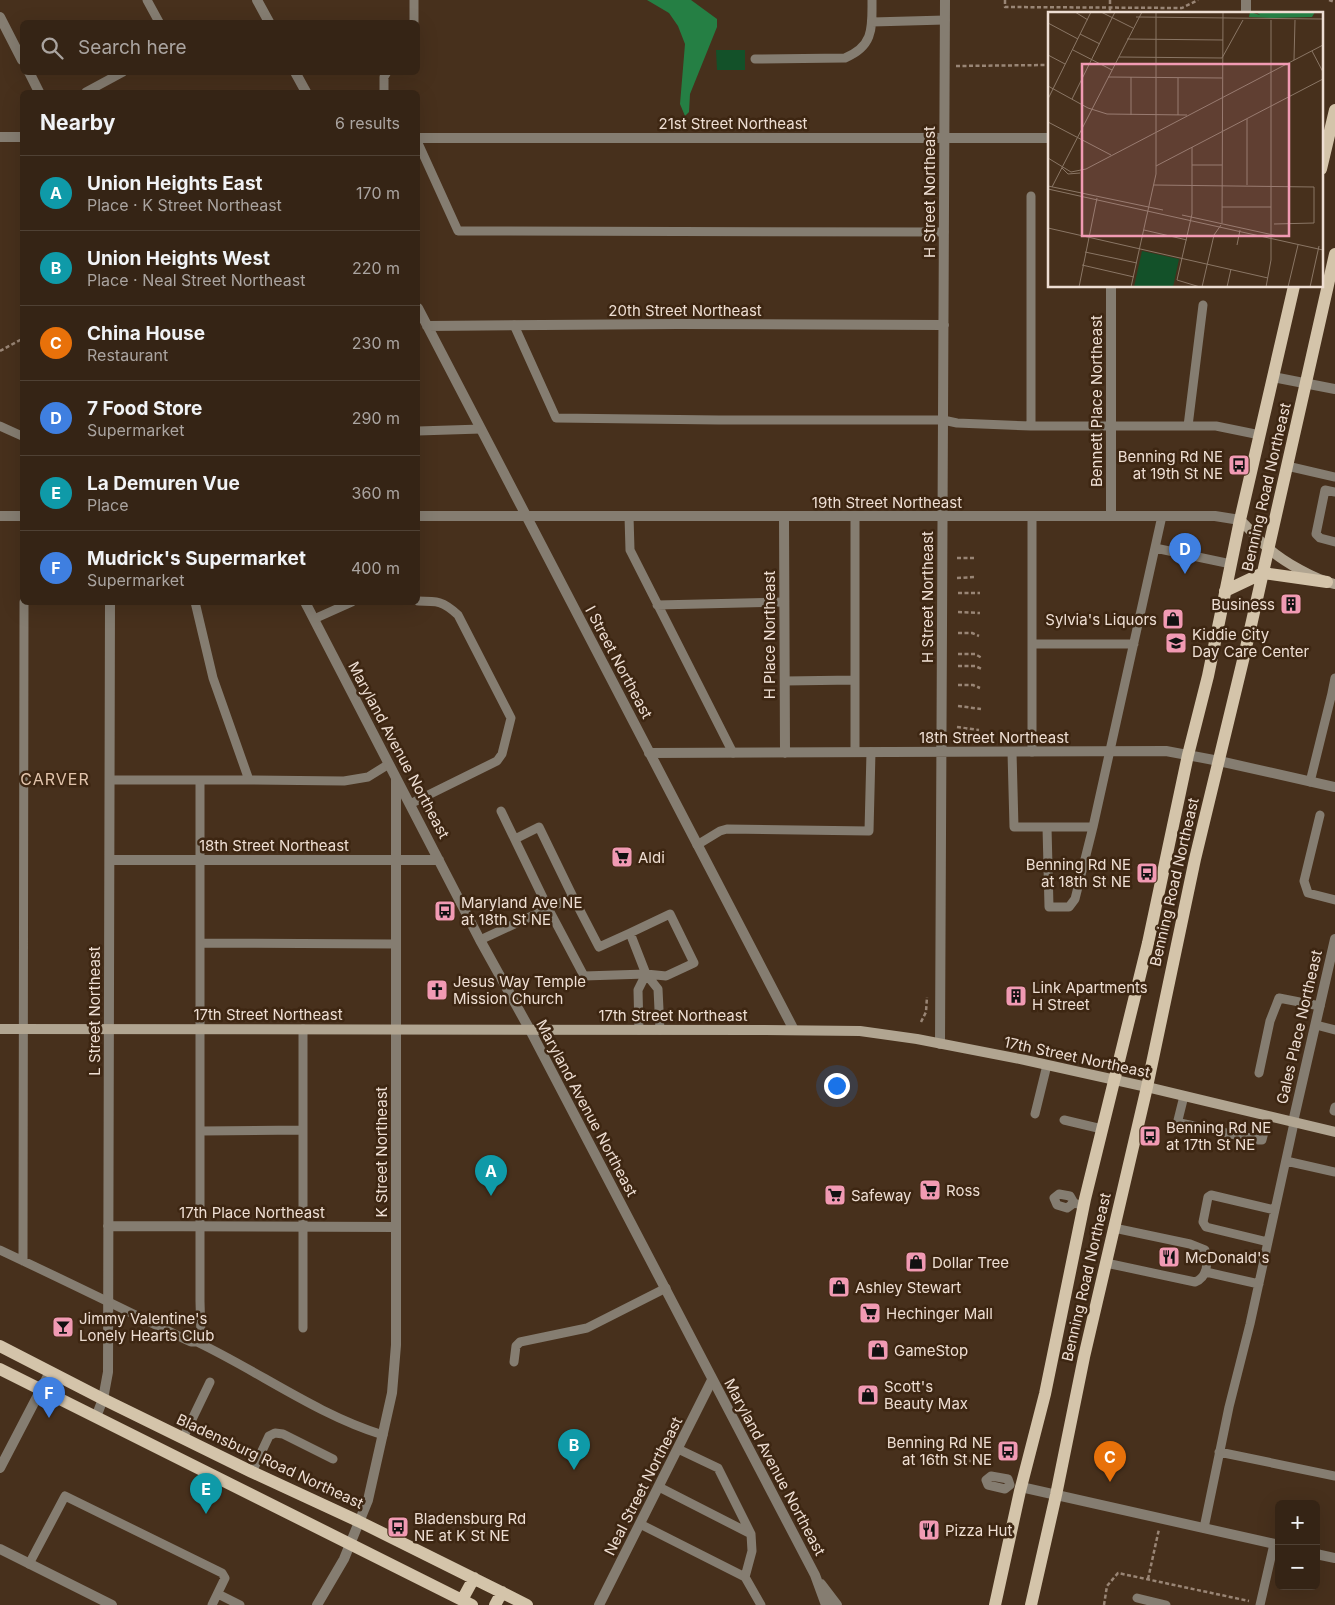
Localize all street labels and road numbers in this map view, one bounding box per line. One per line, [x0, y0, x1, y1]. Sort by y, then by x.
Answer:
street label: 21st Street Northeast [659, 114, 808, 133]
street label: H Street Northeast [920, 126, 939, 258]
street label: 20th Street Northeast [608, 301, 762, 320]
street label: Bennett Place Northeast [1087, 315, 1106, 487]
street label: Benning Road Northeast [1237, 401, 1295, 573]
street label: 19th Street Northeast [812, 493, 962, 512]
street label: H Street Northeast [918, 531, 937, 663]
street label: H Place Northeast [760, 571, 779, 699]
street label: I Street Northeast [581, 602, 657, 722]
street label: Maryland Avenue Northeast [344, 658, 454, 842]
street label: 18th Street Northeast [919, 728, 1069, 747]
street label: Benning Road Northeast [1145, 796, 1203, 968]
street label: 18th Street Northeast [199, 836, 349, 855]
street label: L Street Northeast [85, 946, 104, 1076]
street label: Gales Place Northeast [1272, 948, 1326, 1106]
street label: 17th Street Northeast [193, 1005, 343, 1024]
street label: 17th Street Northeast [598, 1006, 748, 1025]
street label: Maryland Avenue Northeast [532, 1016, 642, 1200]
street label: 17th Street Northeast [1002, 1032, 1152, 1082]
street label: K Street Northeast [372, 1086, 391, 1217]
street label: Benning Road Northeast [1057, 1191, 1115, 1363]
street label: 17th Place Northeast [179, 1203, 325, 1222]
street label: Maryland Avenue Northeast [720, 1375, 830, 1559]
street label: Bladensburg Road Northeast [174, 1409, 367, 1513]
street label: Neal Street Northeast [600, 1413, 686, 1559]

